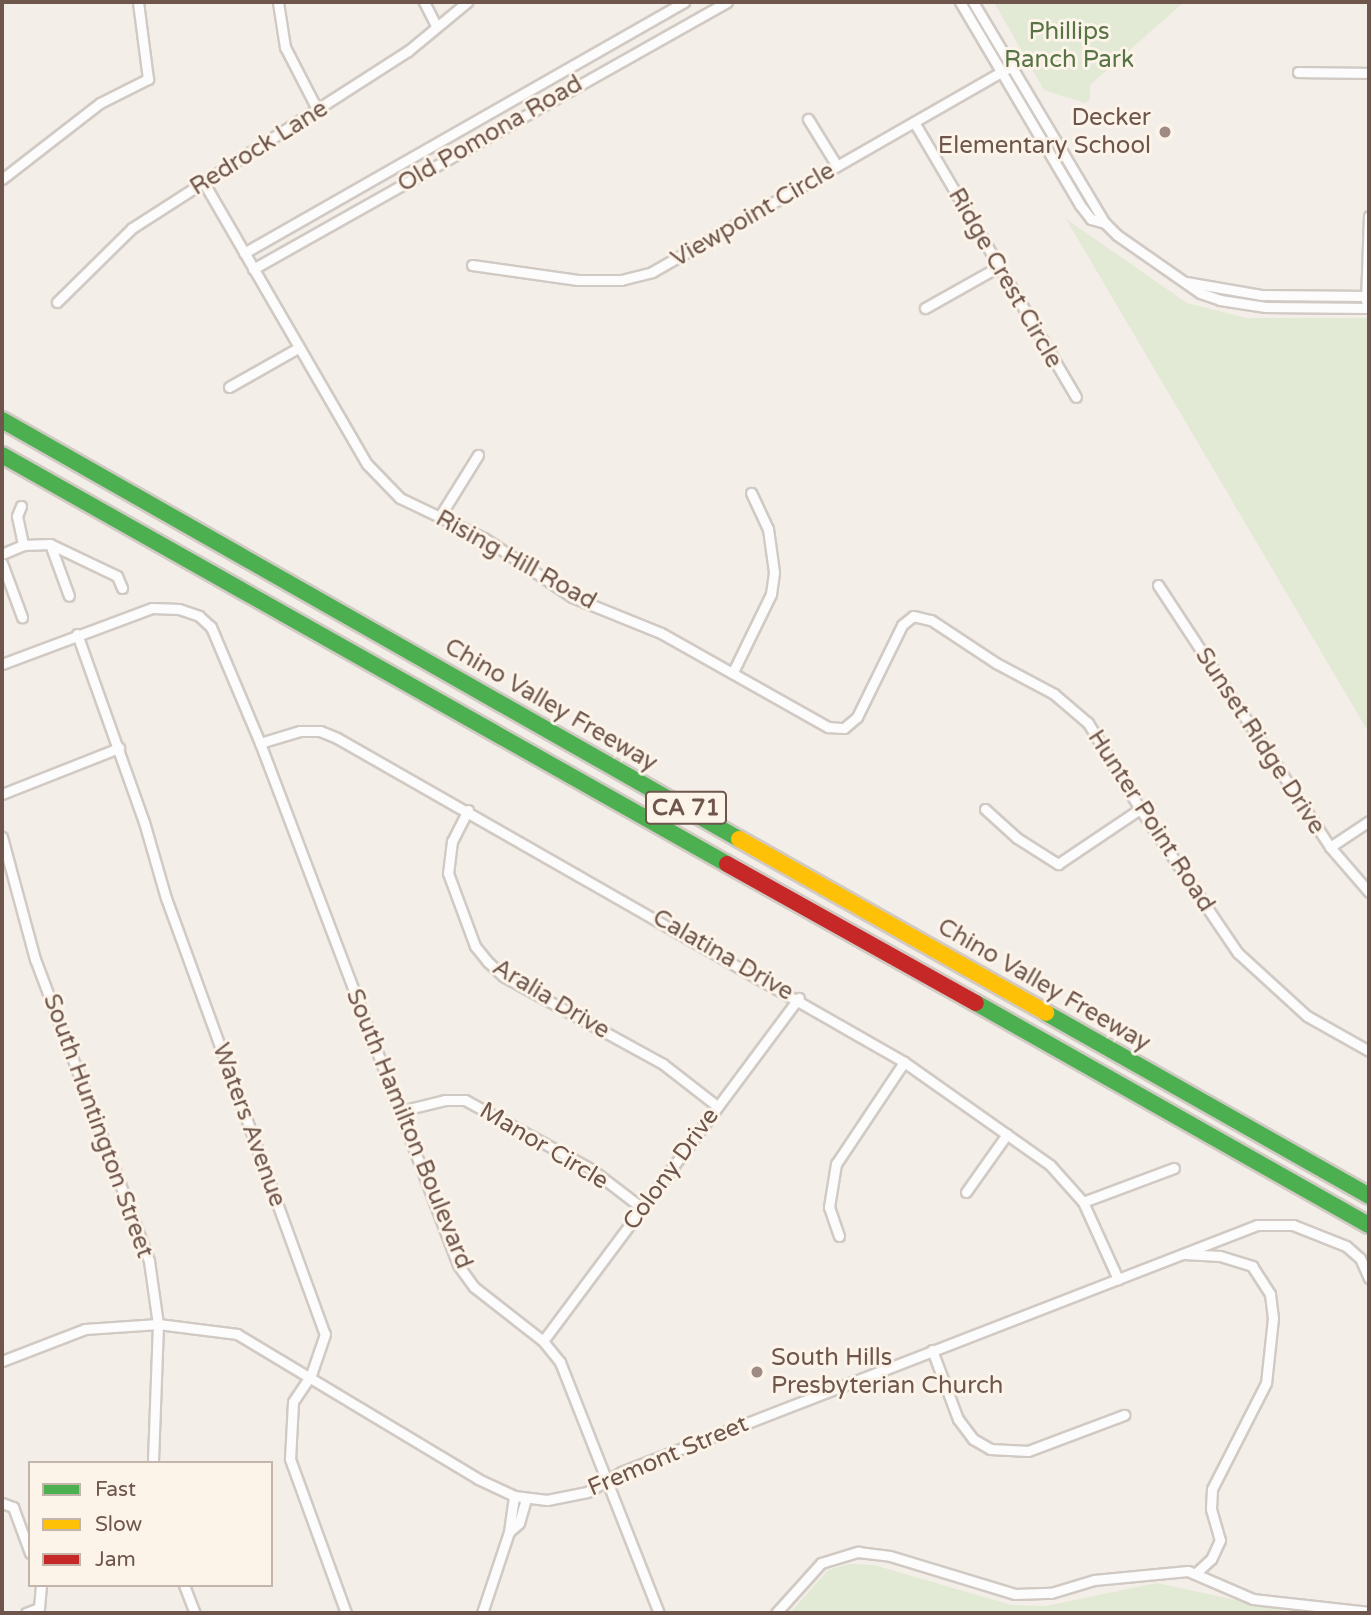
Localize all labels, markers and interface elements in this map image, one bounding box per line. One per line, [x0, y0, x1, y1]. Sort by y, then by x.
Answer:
park label: Phillips Ranch Park [1004, 18, 1134, 74]
street label: Old Pomona Road [393, 69, 587, 199]
street label: Redrock Lane [185, 94, 333, 202]
place label: Decker Elementary School [938, 104, 1151, 160]
marker: Decker Elementary School [1157, 124, 1173, 140]
street label: Viewpoint Circle [666, 156, 840, 274]
street label: Ridge Crest Circle [942, 183, 1068, 373]
street label: Rising Hill Road [431, 504, 601, 616]
street label: Chino Valley Freeway [439, 632, 663, 778]
street label: Sunset Ridge Drive [1189, 642, 1331, 840]
street label: Hunter Point Road [1081, 725, 1221, 917]
road number: CA 71 [644, 788, 728, 828]
street label: Calatina Drive [647, 903, 799, 1007]
street label: Chino Valley Freeway [932, 912, 1156, 1058]
street label: Aralia Drive [487, 953, 615, 1045]
street label: South Hamilton Boulevard [340, 985, 478, 1273]
street label: South Huntington Street [37, 990, 159, 1262]
street label: Waters Avenue [206, 1039, 292, 1211]
street label: Manor Circle [474, 1096, 614, 1196]
street label: Colony Drive [617, 1102, 725, 1236]
place label: South Hills Presbyterian Church [771, 1344, 1003, 1400]
marker: South Hills Presbyterian Church [749, 1364, 765, 1380]
street label: Fremont Street [584, 1409, 752, 1503]
legend [28, 1461, 273, 1587]
text: Fast [95, 1477, 136, 1502]
text: Slow [95, 1512, 142, 1537]
text: Jam [95, 1547, 136, 1572]

